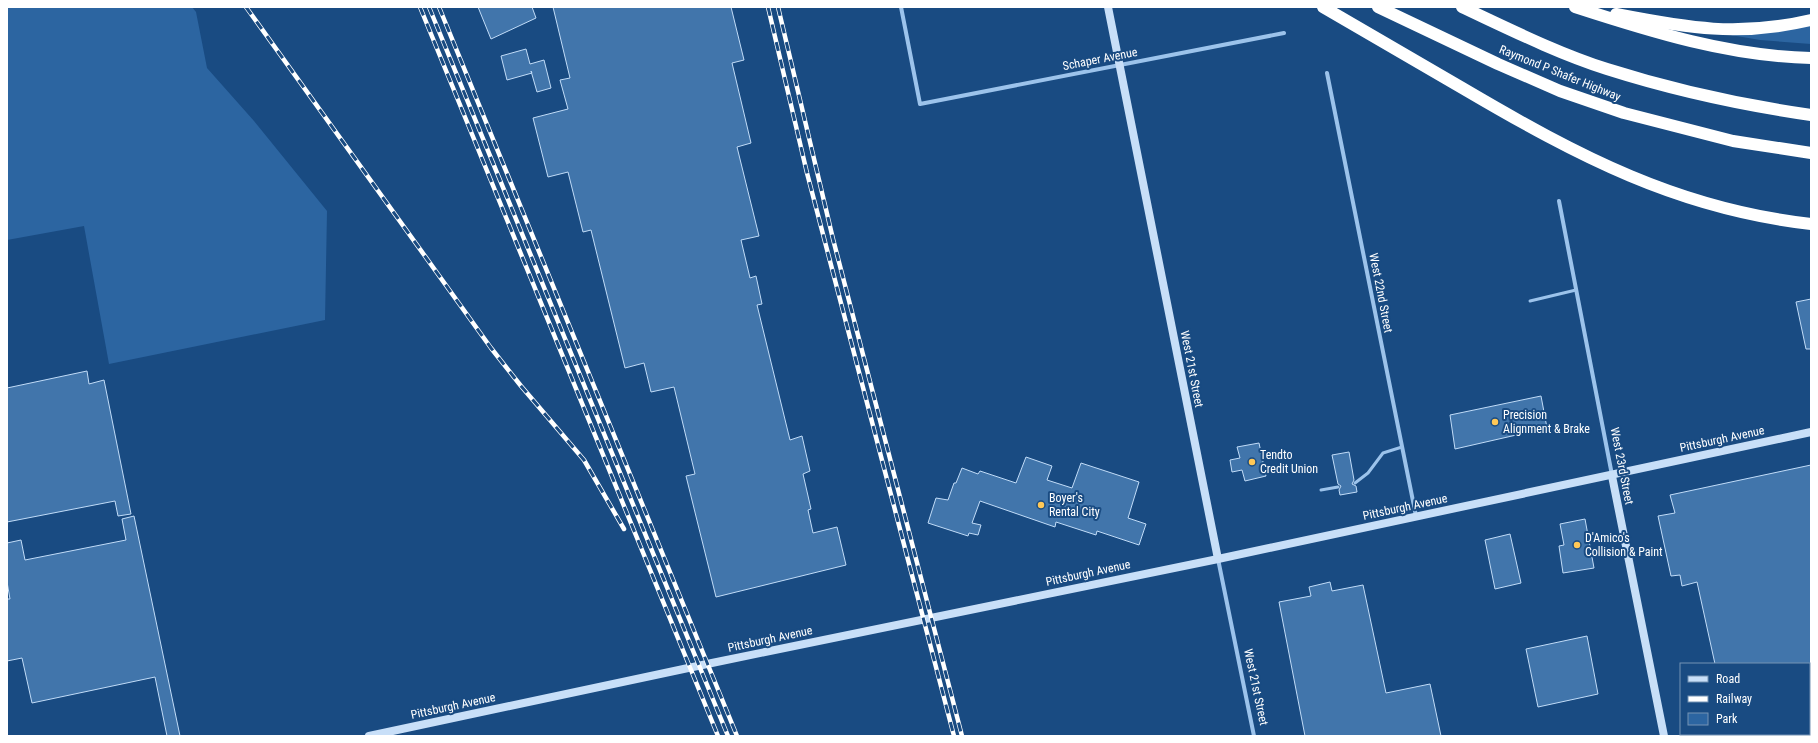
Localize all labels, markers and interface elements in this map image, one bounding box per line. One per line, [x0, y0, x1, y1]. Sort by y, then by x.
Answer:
street label: Raymond P Shafer Highway [1497, 42, 1623, 104]
street label: Schaper Avenue [1061, 45, 1139, 73]
street label: West 22nd Street [1366, 252, 1396, 334]
street label: West 21st Street [1178, 329, 1206, 409]
place label: Precision Alignment & Brake [1503, 408, 1590, 436]
marker: Precision Alignment & Brake [1490, 417, 1500, 427]
street label: Pittsburgh Avenue [1678, 423, 1766, 455]
street label: West 23rd Street [1608, 426, 1636, 506]
place label: Tendto Credit Union [1260, 448, 1318, 476]
marker: Tendto Credit Union [1247, 457, 1257, 467]
place label: Boyer's Rental City [1049, 491, 1100, 519]
street label: Pittsburgh Avenue [1361, 491, 1449, 523]
marker: Boyer's Rental City [1036, 500, 1046, 510]
place label: D'Amico's Collision & Paint [1585, 531, 1663, 559]
marker: D'Amico's Collision & Paint [1572, 540, 1582, 550]
street label: Pittsburgh Avenue [1044, 557, 1132, 589]
street label: Pittsburgh Avenue [726, 623, 814, 655]
street label: West 21st Street [1241, 647, 1271, 727]
legend [1680, 663, 1810, 735]
text: Road [1716, 672, 1740, 686]
street label: Pittsburgh Avenue [409, 690, 497, 722]
text: Railway [1716, 692, 1752, 706]
text: Park [1716, 712, 1738, 726]

